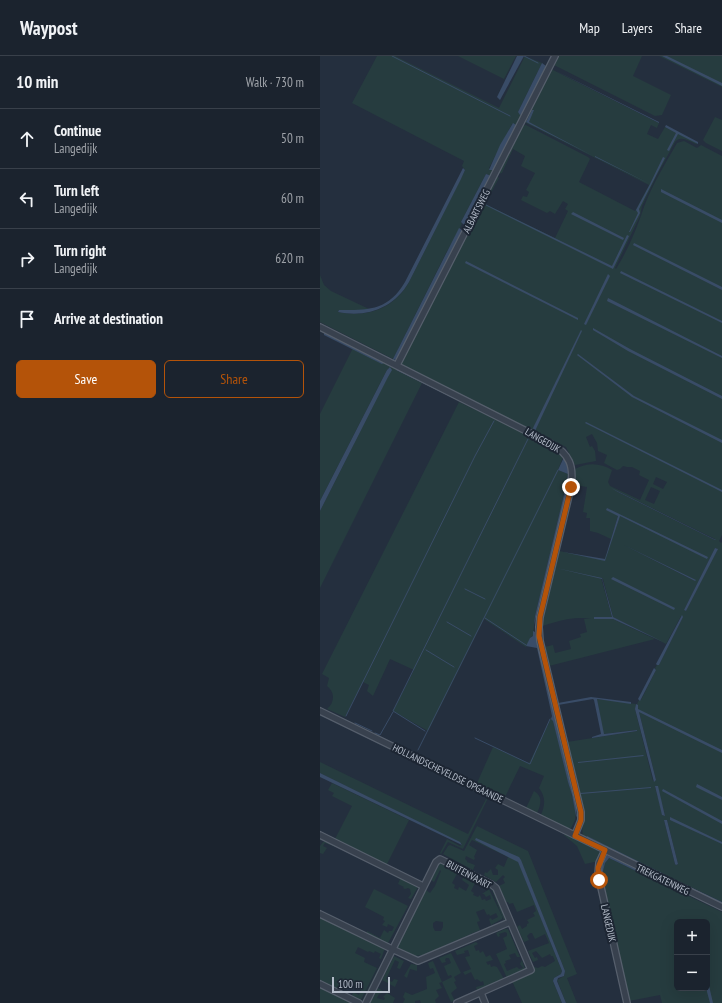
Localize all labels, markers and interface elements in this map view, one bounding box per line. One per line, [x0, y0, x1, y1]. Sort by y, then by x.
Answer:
text: Waypost [20, 16, 77, 40]
text: Map [579, 19, 600, 37]
text: Layers [622, 19, 653, 37]
text: Share [675, 19, 702, 37]
text: 10 min [16, 71, 58, 93]
text: Walk · 730 m [246, 74, 304, 91]
text: Continue [54, 121, 101, 140]
icon: ahead [16, 128, 38, 150]
text: 50 m [281, 130, 304, 147]
text: Langedijk [54, 140, 97, 157]
text: Turn left [54, 181, 99, 200]
street label: ALBARTSWEG [460, 187, 493, 235]
icon: left [16, 188, 38, 210]
text: 60 m [281, 190, 304, 207]
text: Langedijk [54, 200, 97, 217]
text: Turn right [54, 241, 106, 260]
icon: right [16, 248, 38, 270]
text: 620 m [275, 250, 304, 267]
text: Langedijk [54, 260, 97, 277]
icon: arrive [16, 308, 38, 330]
text: Arrive at destination [54, 309, 163, 328]
button: Save [16, 360, 156, 398]
button: Share [164, 360, 304, 398]
street label: LANGEDIJK [523, 425, 563, 456]
route end [562, 478, 580, 496]
street label: HOLLANDSCHEVELDSE OPGAANDE [390, 741, 505, 806]
street label: BUITENVAART [444, 857, 494, 892]
street label: TREKGATENWEG [634, 861, 692, 898]
route start [590, 871, 608, 889]
street label: LANGEDIJK [598, 903, 619, 943]
map controls [674, 919, 710, 991]
button: + [674, 919, 710, 955]
button: − [674, 955, 710, 991]
scale bar [332, 975, 390, 994]
text: 100 m [338, 977, 362, 991]

